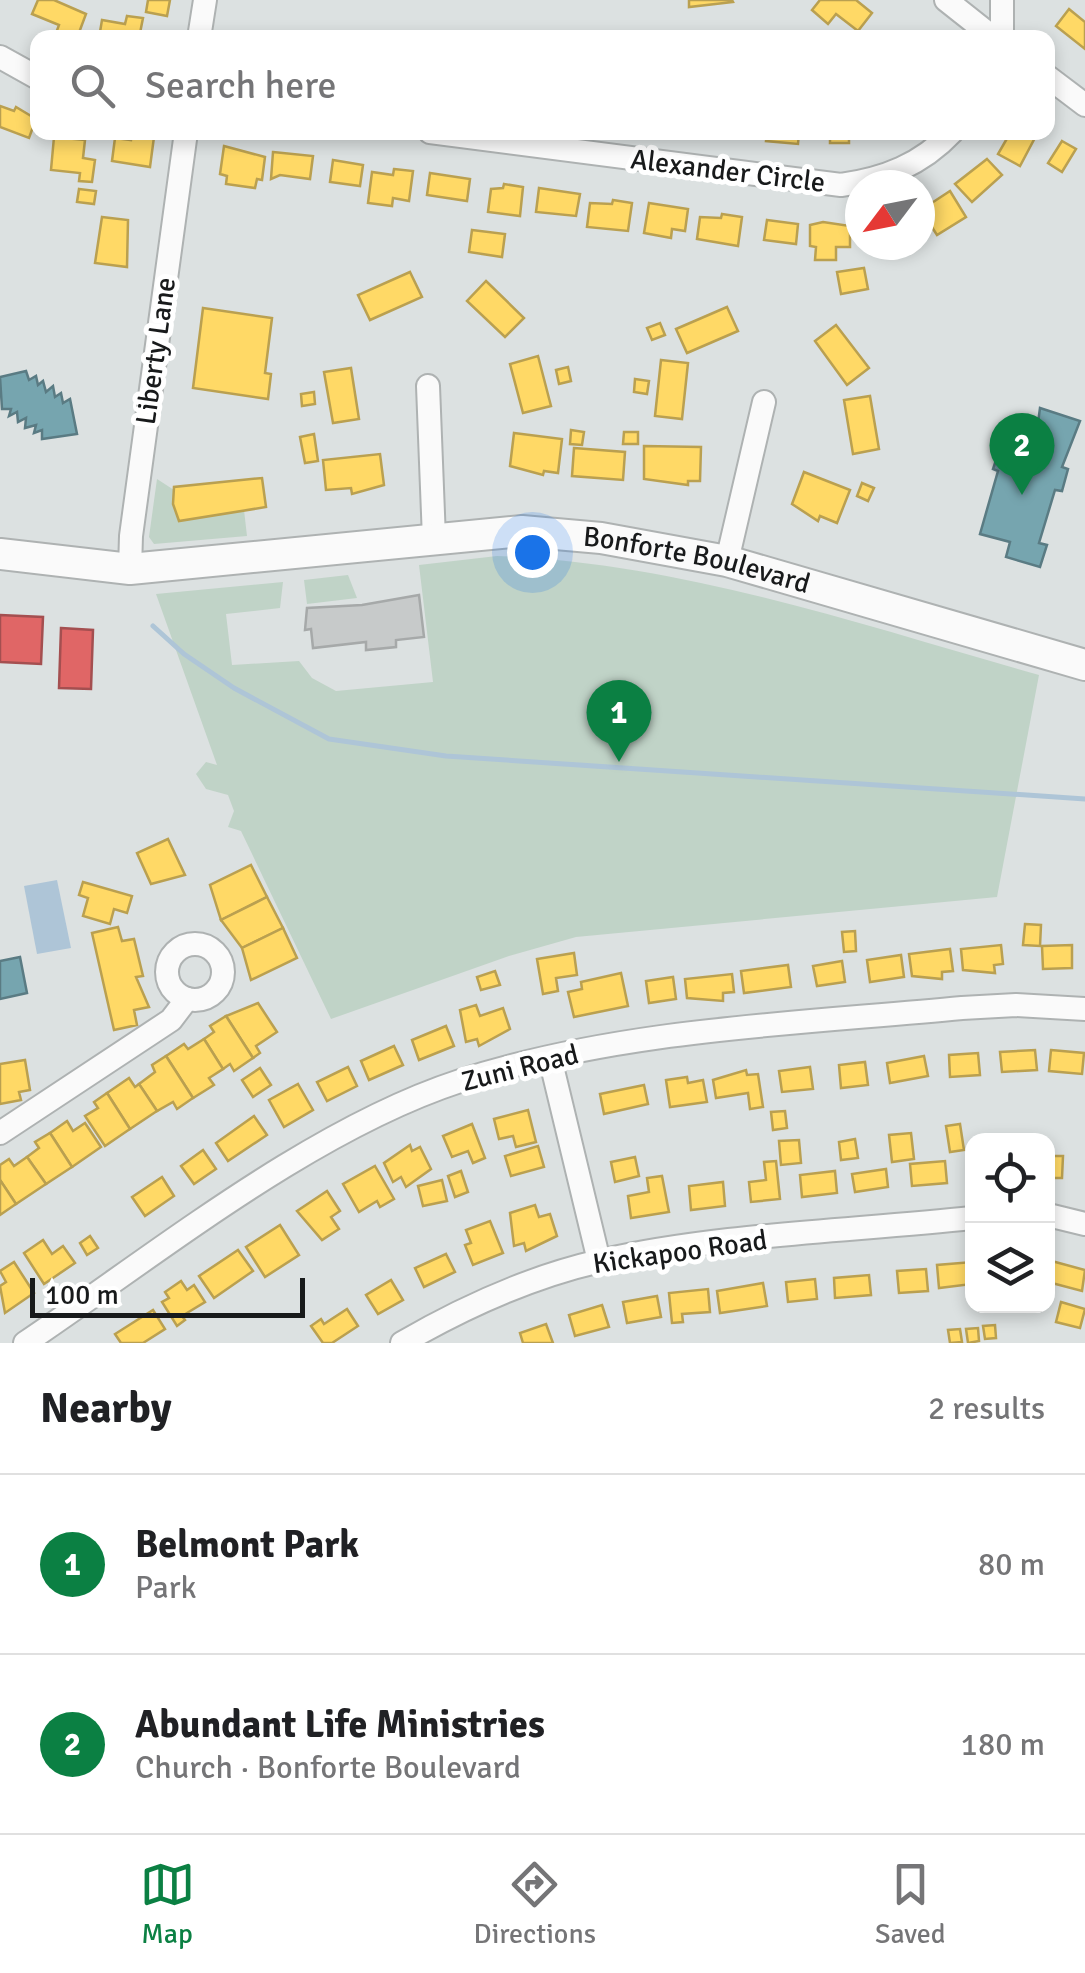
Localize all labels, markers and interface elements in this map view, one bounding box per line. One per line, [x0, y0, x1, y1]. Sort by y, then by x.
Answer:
search box [30, 30, 1055, 140]
icon: search [65, 58, 120, 113]
text: Search here [145, 62, 337, 109]
street label: Alexander Circle [629, 142, 827, 200]
north arrow [845, 170, 935, 260]
street label: Liberty Lane [129, 275, 183, 427]
pin: 2 [990, 412, 1054, 495]
street label: Bonforte Boulevard [582, 520, 814, 601]
your location [507, 527, 558, 578]
pin: 1 [586, 680, 652, 762]
street label: Zuni Road [458, 1037, 582, 1099]
map controls [965, 1133, 1055, 1313]
button: locate [965, 1133, 1055, 1223]
street label: Kickapoo Road [591, 1223, 769, 1281]
button: layers [965, 1223, 1055, 1313]
scale bar [30, 1273, 305, 1318]
text: 100 m [45, 1278, 119, 1312]
text: Nearby [40, 1383, 172, 1434]
text: 2 results [928, 1389, 1045, 1428]
text: Belmont Park [135, 1521, 359, 1568]
text: 1 [64, 1545, 81, 1584]
text: 80 m [978, 1545, 1045, 1584]
text: Park [135, 1568, 197, 1607]
text: Abundant Life Ministries [135, 1701, 545, 1748]
text: 2 [64, 1725, 81, 1764]
text: 180 m [961, 1725, 1045, 1764]
text: Church · Bonforte Boulevard [135, 1748, 521, 1787]
tab: Map [140, 1857, 195, 1951]
tab: Directions [474, 1857, 596, 1951]
tab: Saved [875, 1857, 945, 1951]

